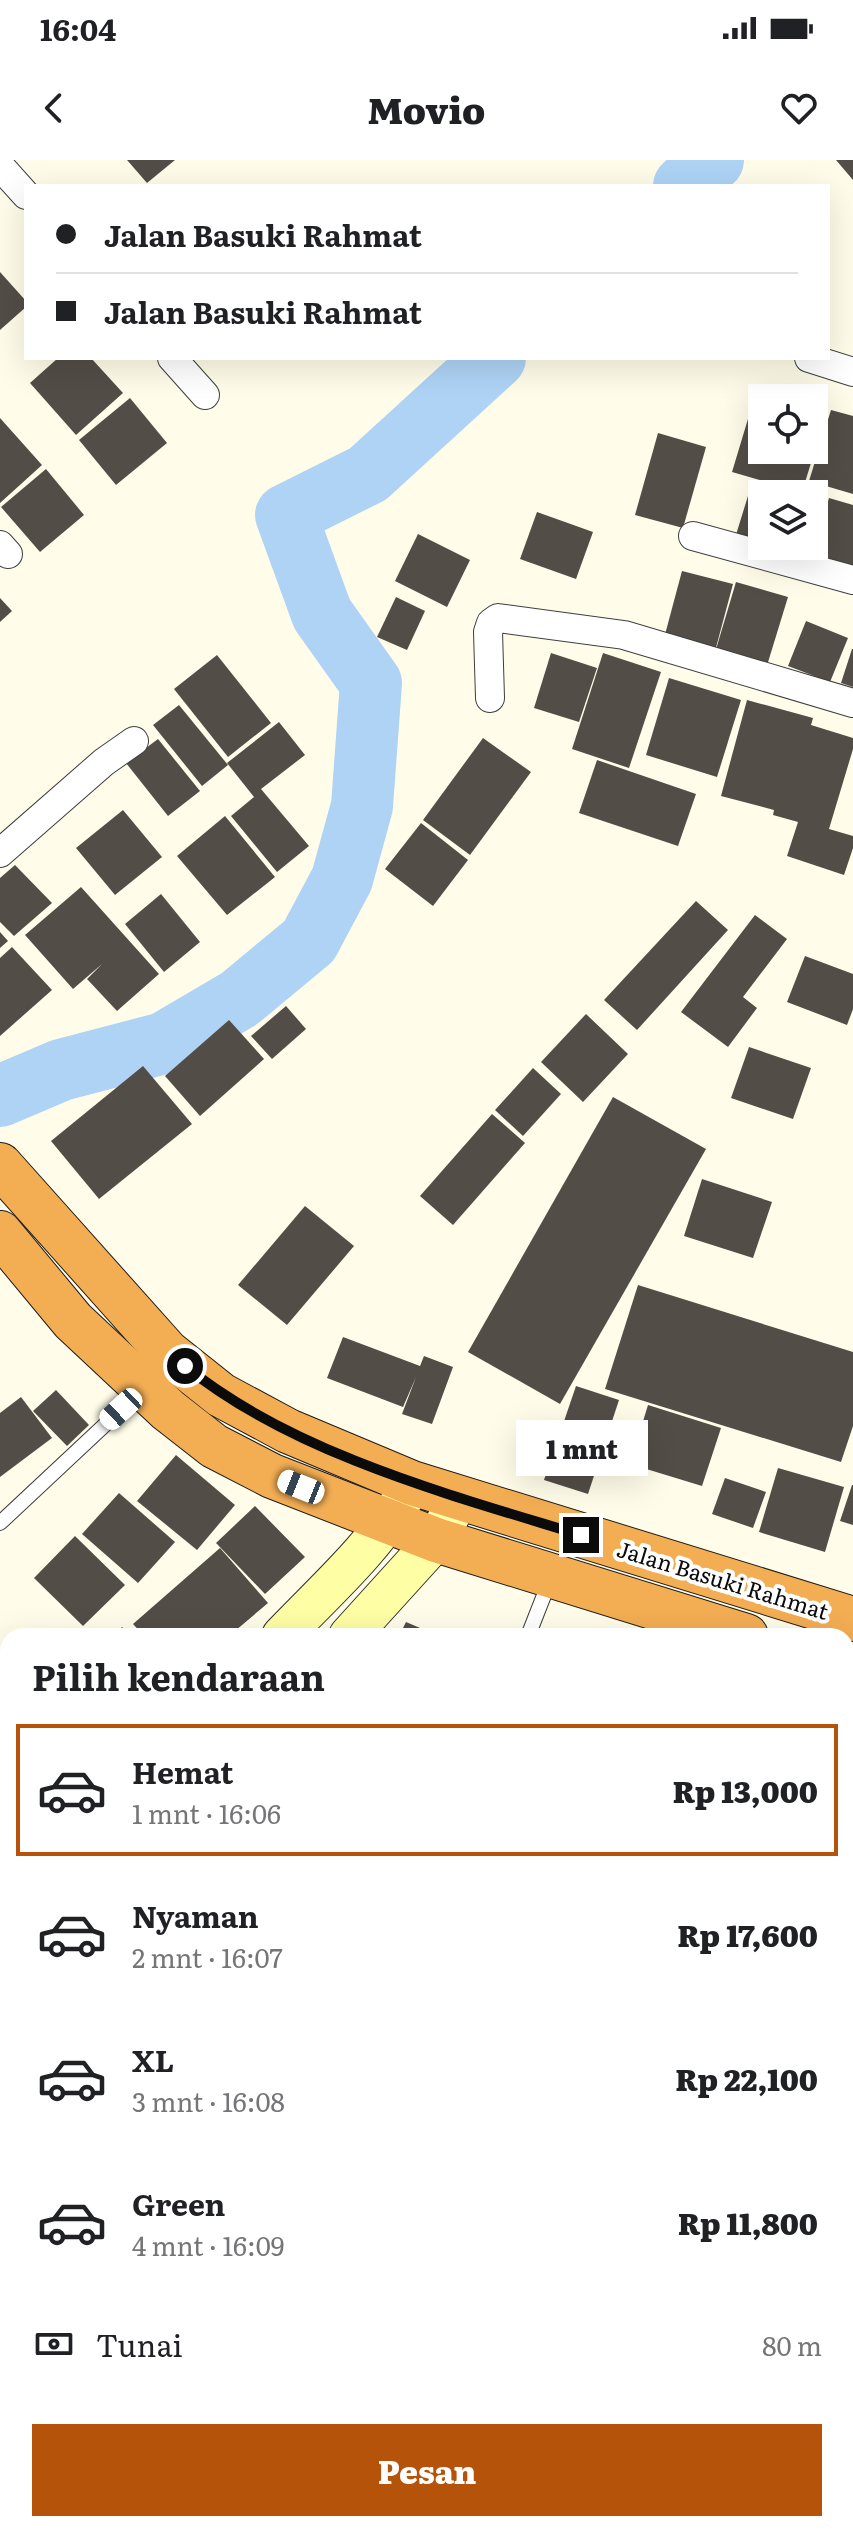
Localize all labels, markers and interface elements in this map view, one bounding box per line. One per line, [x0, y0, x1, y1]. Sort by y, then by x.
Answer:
text: 16:04 [40, 6, 116, 50]
text: Movio [368, 82, 485, 135]
icon: back [32, 86, 76, 130]
icon: heart [777, 86, 821, 130]
text: Jalan Basuki Rahmat [104, 212, 422, 256]
text: Jalan Basuki Rahmat [104, 289, 422, 333]
map controls [748, 384, 828, 560]
button: locate [748, 384, 828, 464]
button: layers [748, 480, 828, 560]
route start [167, 1348, 203, 1384]
car [95, 1384, 147, 1434]
callout: 1 mnt [515, 1419, 647, 1475]
text: 1 mnt [546, 1428, 618, 1467]
car [274, 1467, 328, 1507]
route end [563, 1517, 599, 1553]
street label: Jalan Basuki Rahmat [613, 1531, 833, 1627]
text: Pilih kendaraan [32, 1649, 325, 1702]
text: Hemat [132, 1749, 233, 1793]
icon: car [36, 1754, 108, 1826]
text: Rp 13,000 [672, 1768, 818, 1812]
text: 1 mnt · 16:06 [132, 1793, 281, 1832]
text: Nyaman [132, 1893, 259, 1937]
icon: car [36, 1898, 108, 1970]
text: Rp 17,600 [677, 1912, 818, 1956]
text: 2 mnt · 16:07 [132, 1937, 283, 1976]
text: XL [132, 2037, 174, 2081]
icon: car [36, 2042, 108, 2114]
text: Rp 22,100 [675, 2056, 818, 2100]
text: 3 mnt · 16:08 [132, 2081, 285, 2120]
text: Green [132, 2181, 225, 2225]
icon: car [36, 2186, 108, 2258]
text: Rp 11,800 [678, 2200, 818, 2244]
text: 4 mnt · 16:09 [132, 2225, 284, 2264]
icon: cash [32, 2322, 76, 2366]
text: Tunai [96, 2322, 183, 2366]
text: 80 m [762, 2325, 822, 2364]
button: Pesan [32, 2424, 822, 2516]

